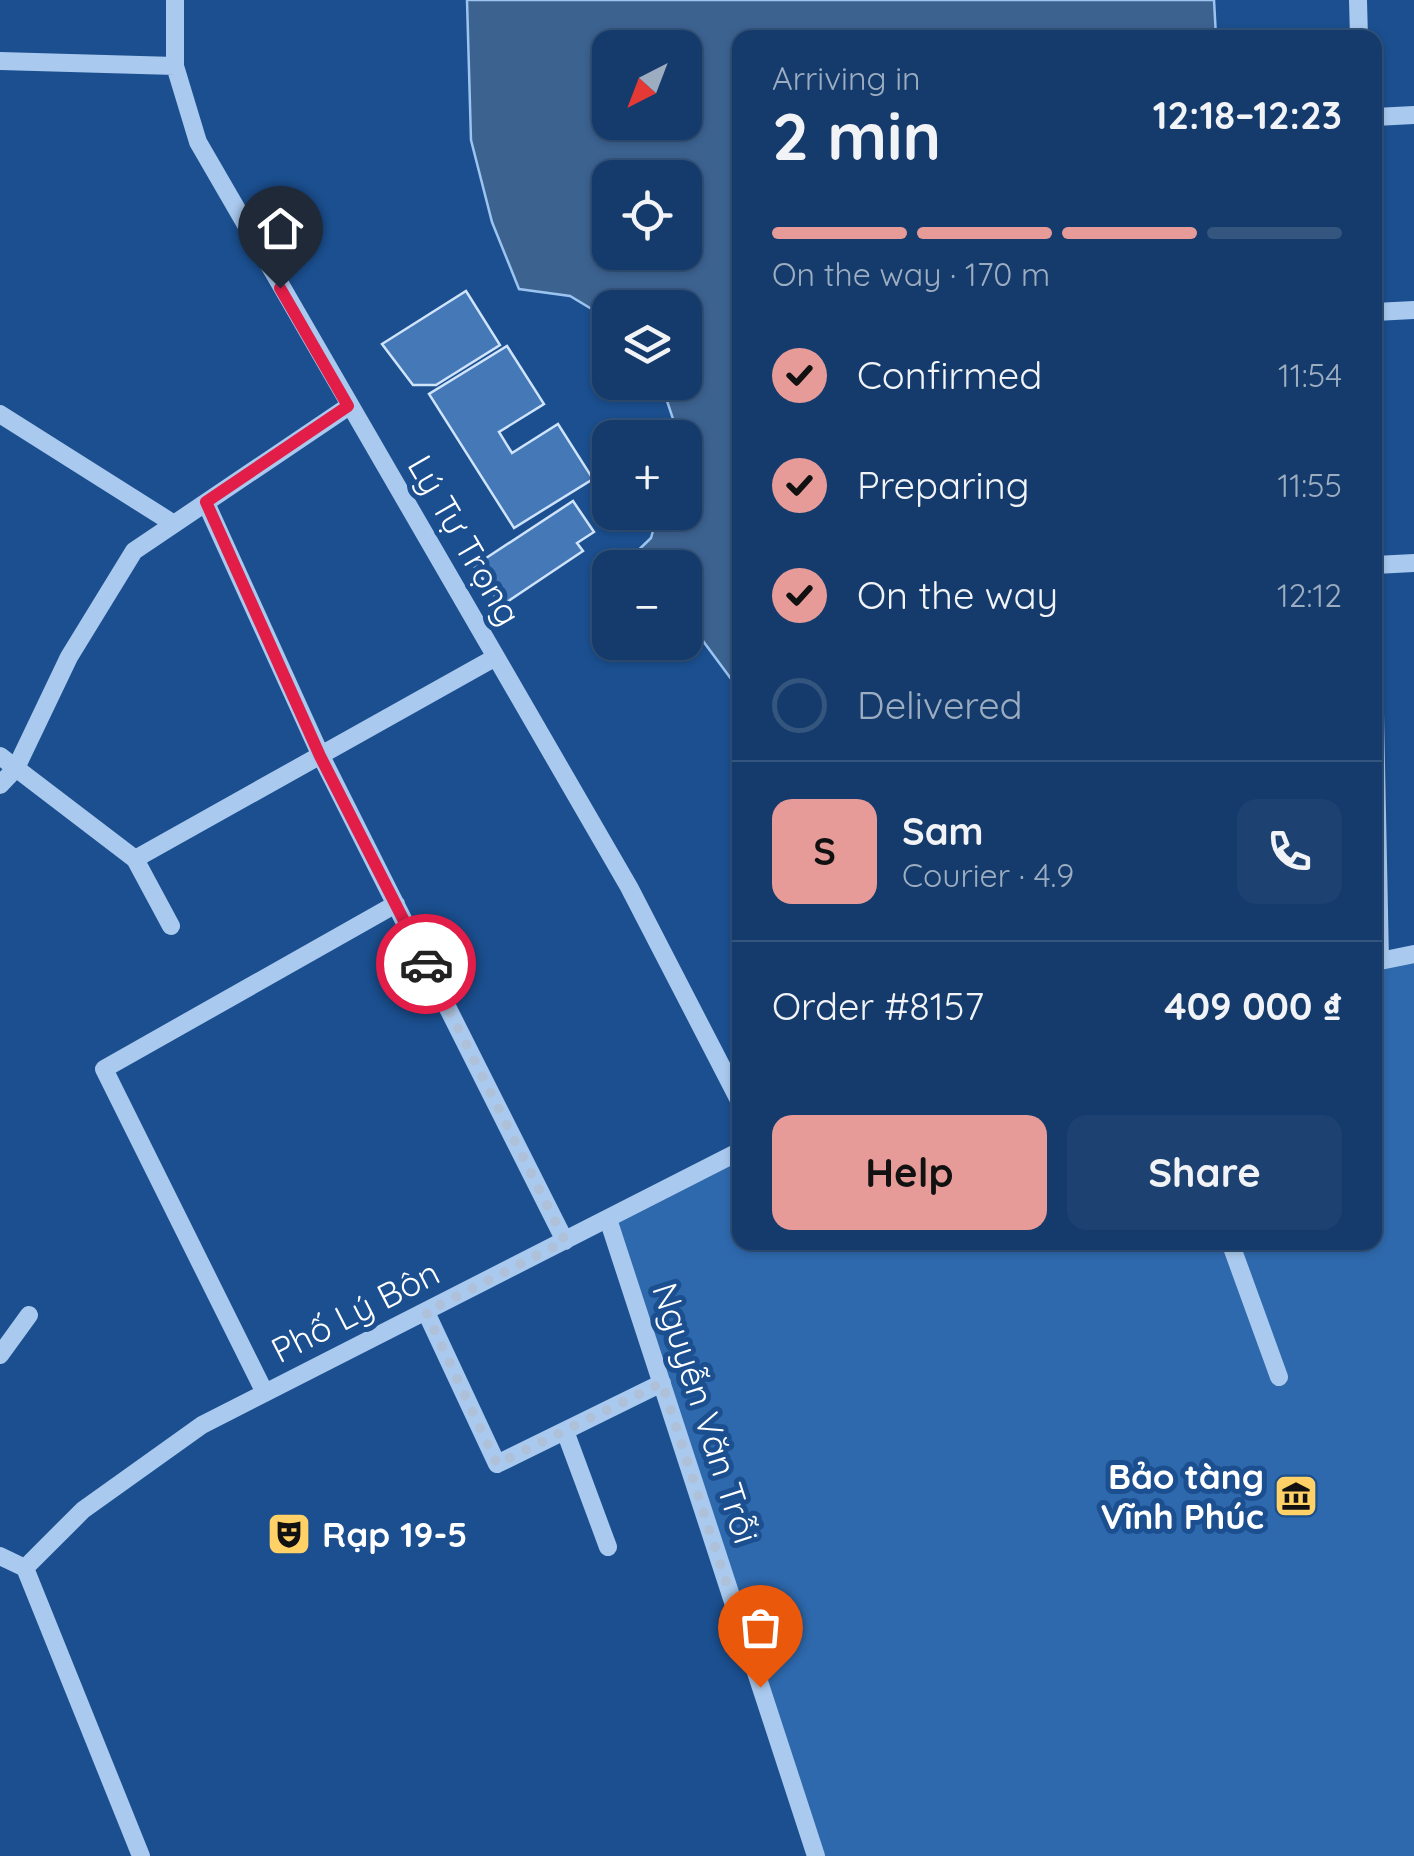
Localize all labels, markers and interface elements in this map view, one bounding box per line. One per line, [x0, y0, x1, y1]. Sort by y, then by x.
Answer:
north arrow [592, 30, 702, 140]
map controls [592, 30, 702, 660]
text: Arriving in [772, 58, 921, 98]
text: 12:18–12:23 [1153, 91, 1342, 139]
text: 2 min [772, 95, 941, 176]
button: locate [592, 160, 702, 270]
pin [238, 186, 323, 289]
icon: home [253, 201, 308, 256]
text: On the way · 170 m [772, 254, 1050, 294]
button: layers [592, 290, 702, 400]
icon: check [772, 348, 827, 403]
text: Confirmed [857, 351, 1042, 399]
text: 11:54 [1278, 355, 1342, 395]
button: + [592, 420, 702, 530]
street label: Lý Tự Trọng [399, 447, 531, 633]
icon: check [772, 458, 827, 513]
text: Preparing [857, 461, 1029, 509]
text: 11:55 [1277, 465, 1342, 505]
button: − [592, 550, 702, 660]
icon: check [772, 568, 827, 623]
text: On the way [857, 571, 1058, 619]
text: 12:12 [1277, 575, 1342, 615]
text: Delivered [857, 681, 1023, 729]
button: phone [1237, 799, 1342, 904]
text: Sam [902, 807, 984, 855]
text: S [813, 827, 836, 875]
text: Courier · 4.9 [902, 855, 1074, 895]
courier [376, 914, 476, 1014]
icon: car [399, 937, 454, 992]
text: Order #8157 [772, 982, 984, 1030]
text: 409 000 ₫ [1164, 982, 1342, 1030]
button: Help [772, 1115, 1047, 1230]
button: Share [1067, 1115, 1342, 1230]
street label: Phố Lý Bôn [264, 1250, 446, 1372]
street label: Nguyễn Văn Trỗi [643, 1277, 769, 1549]
place label: Bảo tàng Vĩnh Phúc [1100, 1454, 1264, 1538]
museum icon: Bảo tàng Vĩnh Phúc [1273, 1473, 1319, 1519]
theatre icon: Rạp 19-5 [266, 1511, 312, 1557]
place label: Rạp 19-5 [322, 1512, 467, 1556]
pin [718, 1585, 803, 1688]
icon: bag [733, 1600, 788, 1655]

